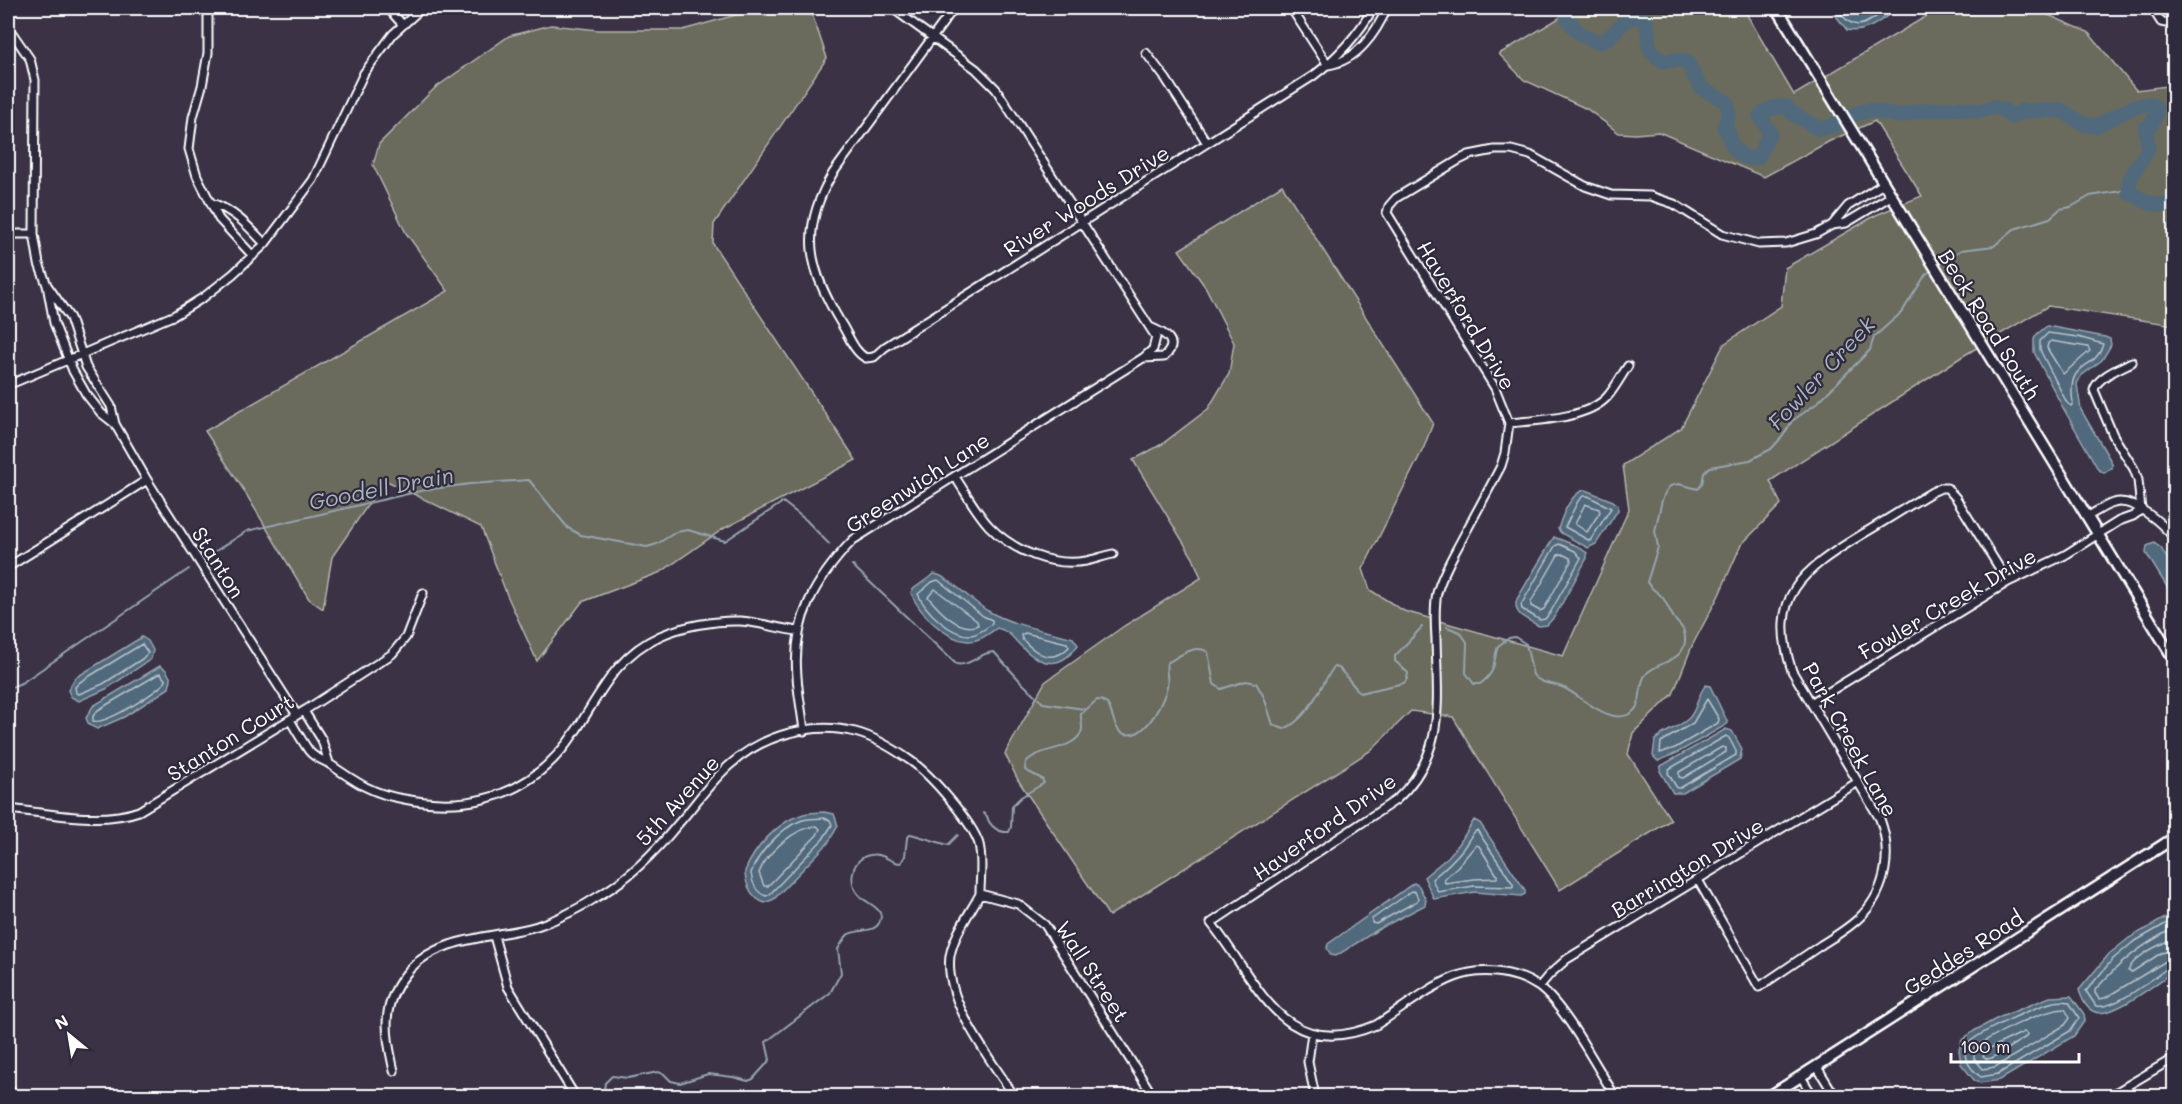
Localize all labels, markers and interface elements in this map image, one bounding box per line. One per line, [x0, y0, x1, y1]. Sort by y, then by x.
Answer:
street label: River Woods Drive [998, 138, 1174, 262]
street label: Haverford Drive [1412, 235, 1522, 395]
street label: Beck Road South [1933, 244, 2047, 404]
water label: Fowler Creek [1761, 309, 1882, 436]
street label: Greenwich Lane [840, 425, 994, 539]
water label: Goodell Drain [306, 460, 456, 516]
street label: Stanton [187, 521, 251, 603]
street label: Fowler Creek Drive [1853, 541, 2041, 665]
street label: Park Creek Lane [1797, 657, 1905, 821]
street label: Stanton Court [162, 687, 298, 787]
street label: 5th Avenue [629, 749, 725, 851]
street label: Haverford Drive [1247, 766, 1401, 886]
street label: Barrington Drive [1606, 811, 1768, 923]
street label: Geddes Road [1898, 903, 2028, 1001]
street label: Wall Street [1050, 915, 1136, 1027]
north arrow [39, 1005, 99, 1065]
text: N [51, 1009, 72, 1034]
scale bar [1951, 1026, 2078, 1064]
text: 100 m [1960, 1034, 2010, 1058]

